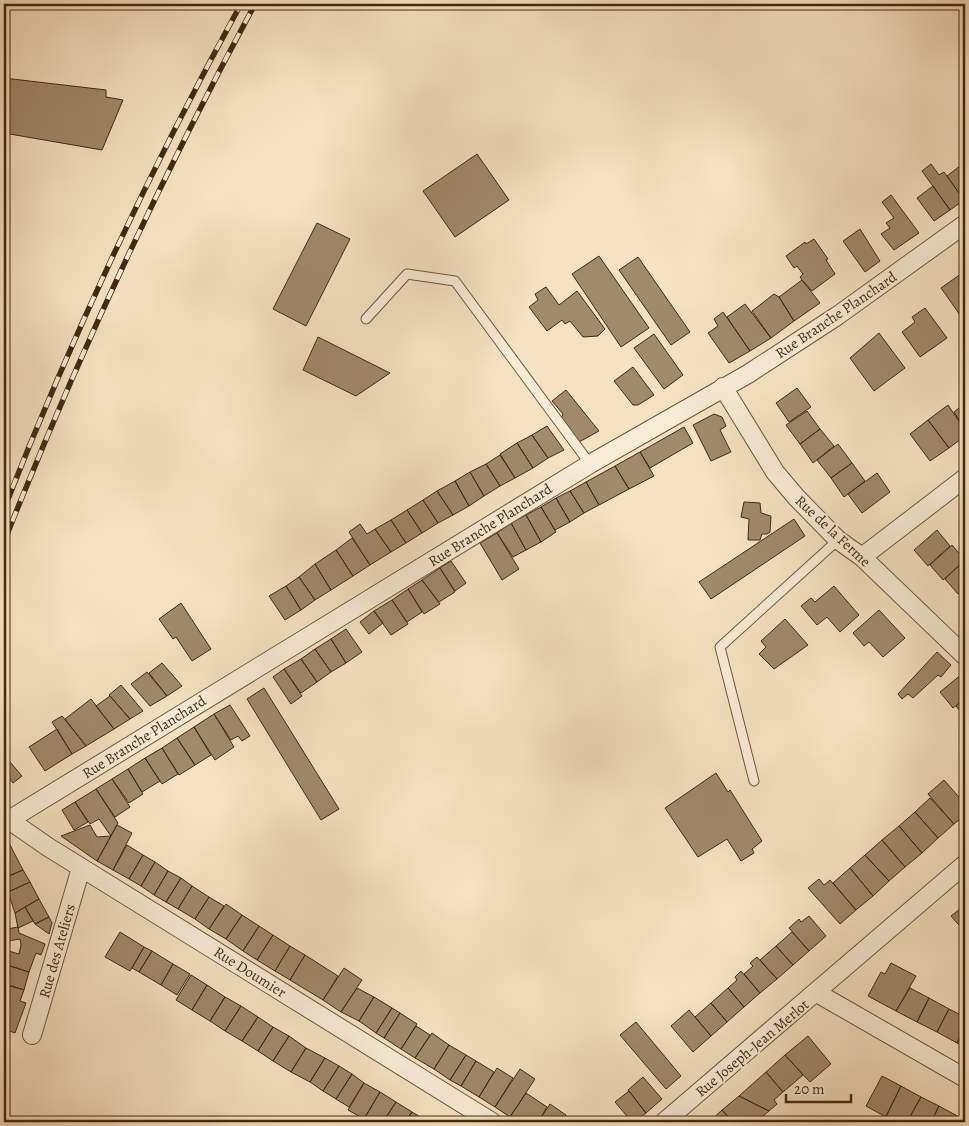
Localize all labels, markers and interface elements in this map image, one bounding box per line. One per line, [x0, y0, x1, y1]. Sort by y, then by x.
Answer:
street label: Rue Branche Planchard [771, 266, 901, 363]
street label: Rue Branche Planchard [424, 478, 556, 571]
street label: Rue de la Ferme [791, 491, 875, 571]
street label: Rue Branche Planchard [78, 690, 210, 783]
street label: Rue des Ateliers [34, 902, 80, 1000]
street label: Rue Doumier [210, 942, 290, 1002]
street label: Rue Joseph-Jean Merlot [691, 995, 813, 1101]
scale bar [786, 1071, 852, 1103]
text: 20 m [794, 1079, 825, 1099]

